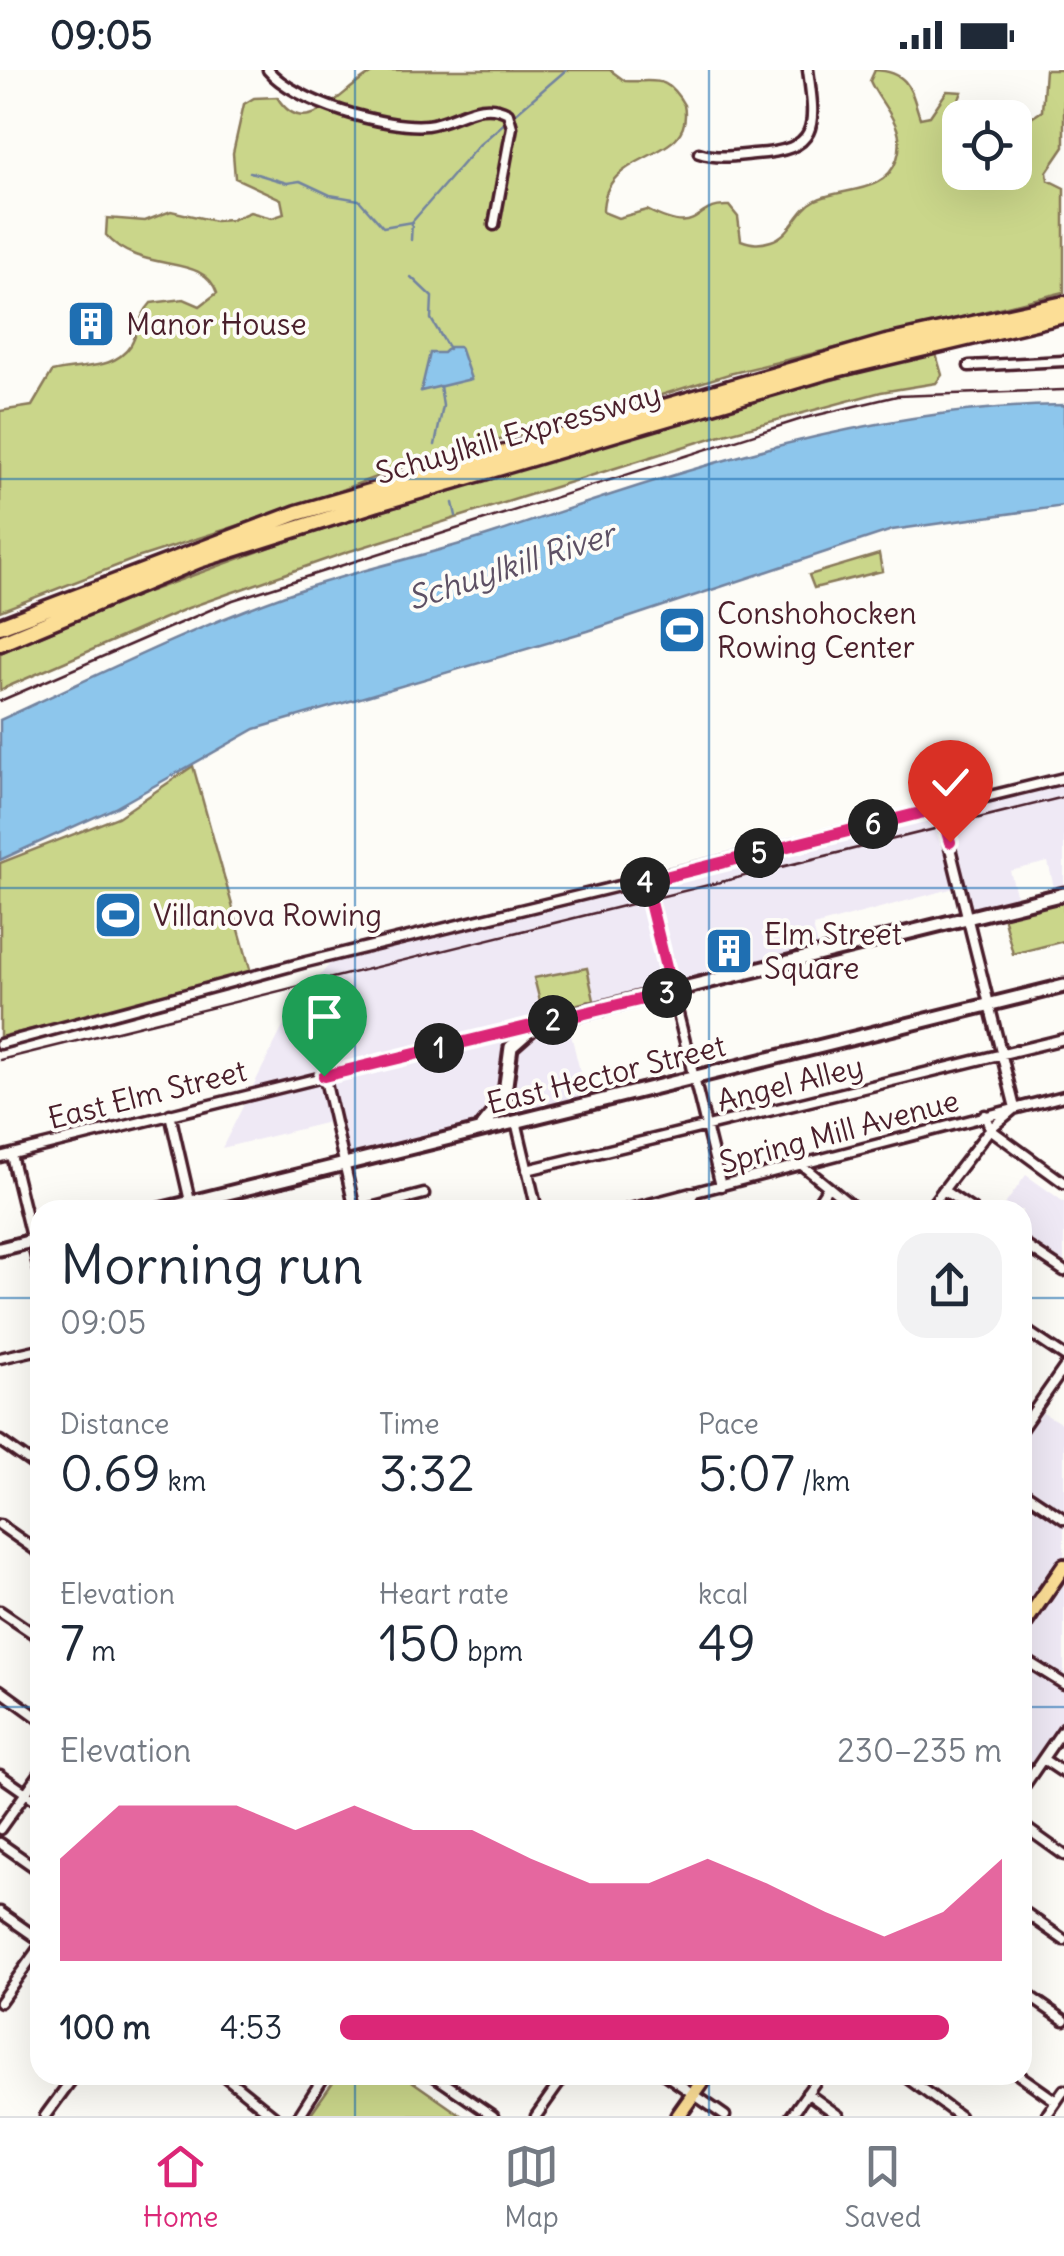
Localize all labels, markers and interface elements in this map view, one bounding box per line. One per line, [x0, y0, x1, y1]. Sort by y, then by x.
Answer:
text: 09:05 [50, 12, 152, 59]
map controls [942, 100, 1032, 190]
button: locate [942, 100, 1032, 190]
building icon: Manor House [65, 298, 117, 350]
place label: Manor House [126, 305, 307, 343]
street label: Schuylkill Expressway [371, 374, 665, 492]
water label: Schuylkill River [402, 512, 623, 619]
place label: Conshohocken Rowing Center [717, 594, 917, 666]
sports icon: Conshohocken Rowing Center [656, 604, 708, 656]
pin [908, 740, 993, 843]
icon: check [923, 755, 978, 810]
pin: 6 [848, 799, 898, 849]
text: 6 [865, 806, 881, 842]
pin: 5 [734, 828, 784, 878]
text: 5 [751, 835, 767, 871]
pin: 4 [620, 857, 670, 907]
text: 4 [637, 864, 653, 900]
sports icon: Villanova Rowing [92, 889, 144, 941]
place label: Villanova Rowing [153, 896, 382, 934]
place label: Elm Street Square [764, 915, 902, 987]
building icon: Elm Street Square [703, 925, 755, 977]
pin: 3 [642, 968, 692, 1018]
pin [282, 974, 367, 1077]
text: 3 [659, 975, 675, 1011]
icon: arrive [297, 989, 352, 1044]
pin: 2 [528, 995, 578, 1045]
text: 2 [545, 1002, 561, 1038]
pin: 1 [414, 1023, 464, 1073]
street label: East Hector Street [483, 1026, 729, 1122]
text: 1 [433, 1030, 445, 1066]
street label: Angel Alley [713, 1047, 867, 1119]
street label: East Elm Street [44, 1051, 250, 1137]
street label: Spring Mill Avenue [715, 1081, 963, 1181]
text: Morning run [60, 1230, 364, 1299]
button: share [897, 1233, 1002, 1338]
text: 09:05 [60, 1302, 146, 1343]
text: Distance [60, 1406, 169, 1442]
text: Time [379, 1406, 440, 1442]
text: Pace [698, 1406, 759, 1442]
text: 0.69 [60, 1442, 161, 1505]
text: 3:32 [379, 1442, 475, 1505]
text: 5:07 [698, 1442, 795, 1505]
text: km [161, 1463, 206, 1499]
text: /km [795, 1463, 850, 1499]
text: Elevation [60, 1576, 175, 1612]
text: Heart rate [379, 1576, 509, 1612]
text: kcal [698, 1576, 748, 1612]
text: 7 [60, 1612, 85, 1675]
text: 150 [379, 1612, 461, 1675]
text: 49 [698, 1612, 756, 1675]
text: m [85, 1633, 116, 1669]
text: bpm [461, 1633, 523, 1669]
text: Elevation [60, 1730, 191, 1771]
text: 230–235 m [837, 1730, 1002, 1771]
text: 100 m [60, 2007, 151, 2048]
text: 4:53 [220, 2007, 282, 2048]
tab: Home [143, 2139, 218, 2235]
tab: Map [504, 2139, 559, 2235]
tab: Saved [844, 2139, 921, 2235]

